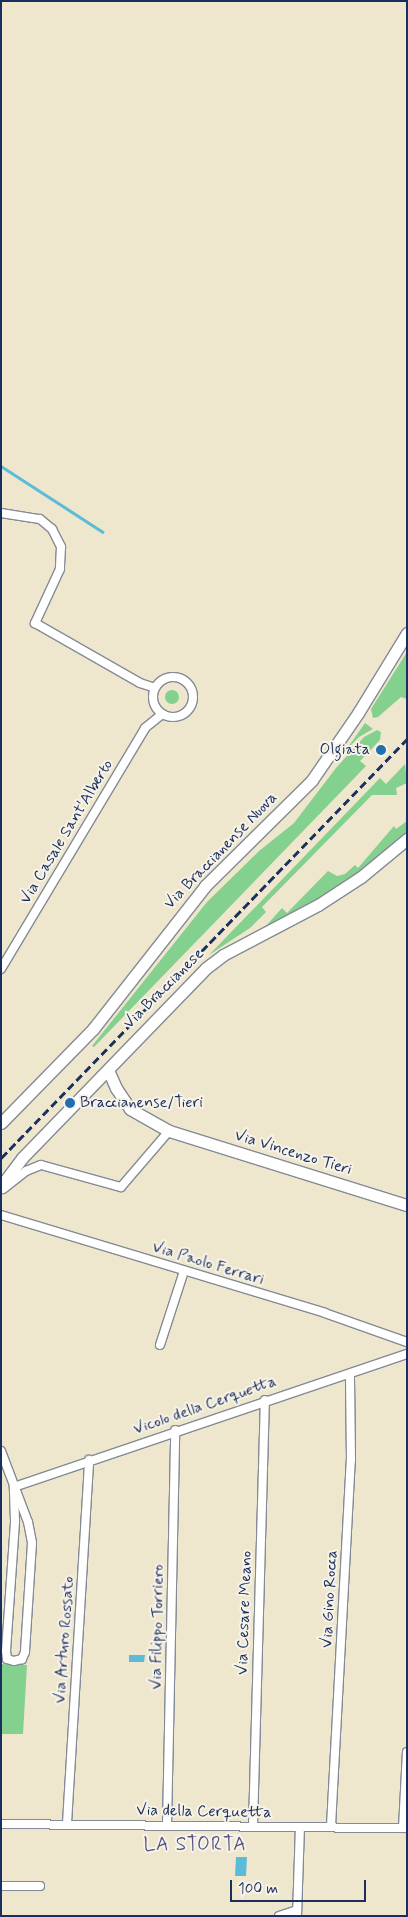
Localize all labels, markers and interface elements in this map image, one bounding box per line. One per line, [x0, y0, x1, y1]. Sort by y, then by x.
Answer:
place label: Olgiata [320, 740, 370, 760]
marker: Olgiata [374, 743, 388, 757]
street label: Via Casale Sant'Alberto [17, 758, 117, 906]
street label: Via Braccianense Nuova [160, 788, 282, 914]
street label: Via Braccianese [120, 945, 208, 1033]
place label: Braccianense/Tieri [80, 1093, 203, 1113]
marker: Braccianense/Tieri [64, 1097, 76, 1109]
street label: Via Vincenzo Tieri [234, 1127, 352, 1179]
street label: Via Paolo Ferrari [152, 1238, 264, 1290]
street label: Vicolo della Cerquetta [132, 1373, 278, 1439]
street label: Via Gino Rocca [318, 1550, 342, 1648]
street label: Via Cesare Meano [233, 1551, 257, 1675]
street label: Via Filippo Torriero [147, 1564, 169, 1690]
street label: Via Arturo Rossato [51, 1576, 79, 1704]
street label: Via della Cerquetta [138, 1801, 270, 1823]
district label: LA STORTA [141, 1834, 249, 1856]
scale bar [233, 1870, 369, 1902]
text: 100 m [238, 1879, 278, 1899]

